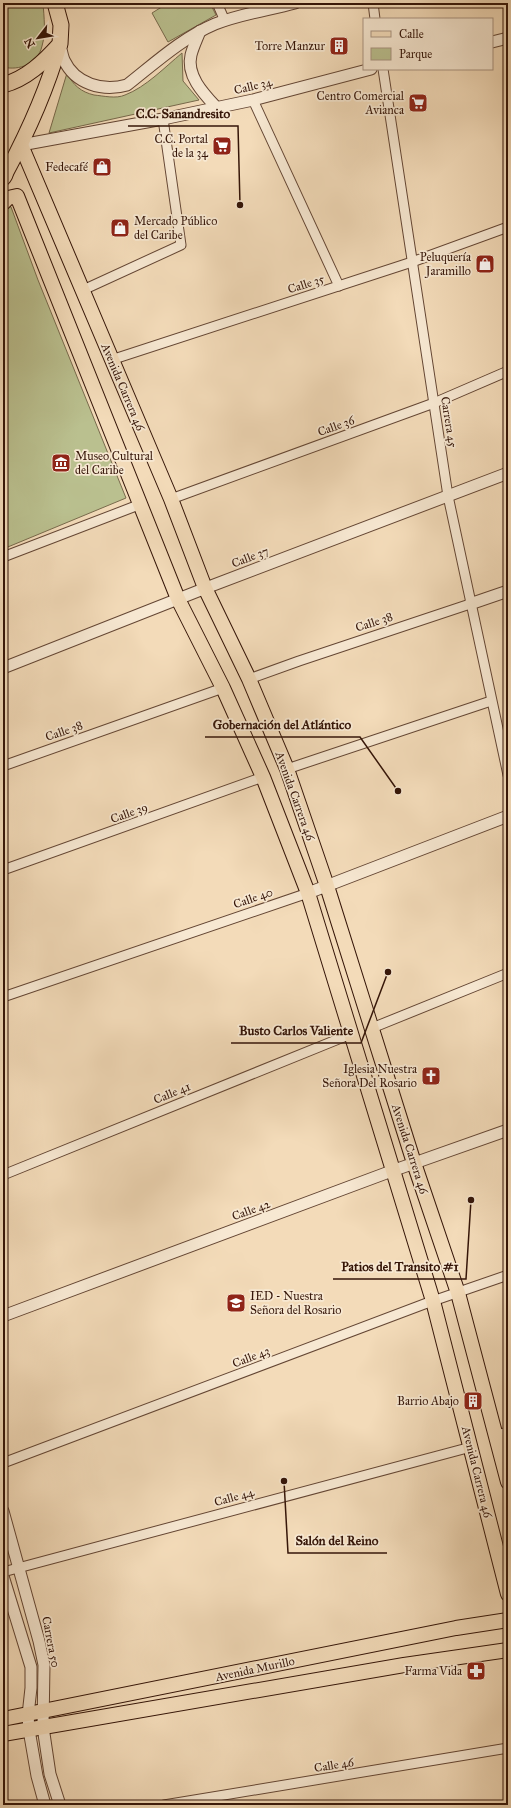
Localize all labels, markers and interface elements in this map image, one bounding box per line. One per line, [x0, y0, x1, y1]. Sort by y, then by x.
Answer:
north arrow [18, 18, 58, 58]
legend [363, 18, 493, 70]
text: Calle [399, 27, 424, 41]
text: N [22, 35, 38, 50]
building icon: Torre Manzur [328, 35, 350, 57]
place label: Torre Manzur [255, 39, 325, 53]
text: Parque [399, 47, 432, 62]
street label: Calle 34 [233, 75, 274, 97]
place label: Centro Comercial Avianca [317, 89, 405, 117]
supermarket icon: Centro Comercial Avianca [407, 92, 429, 114]
callout: C.C. Sanandresito [128, 101, 238, 126]
text: C.C. Sanandresito [136, 106, 231, 122]
place label: C.C. Portal de la 34 [155, 132, 209, 160]
supermarket icon: C.C. Portal de la 34 [211, 135, 233, 157]
shop icon: Fedecafé [91, 156, 113, 178]
place label: Fedecafé [45, 160, 88, 174]
place label: Mercado Público del Caribe [134, 214, 217, 242]
shop icon: Mercado Público del Caribe [109, 217, 131, 239]
place label: Peluquería Jaramillo [420, 250, 472, 279]
shop icon: Peluquería Jaramillo [474, 253, 496, 275]
street label: Calle 35 [286, 271, 326, 296]
street label: Avenida Carrera 46 [98, 340, 148, 434]
street label: Carrera 45 [438, 395, 460, 449]
street label: Calle 36 [316, 413, 357, 439]
place label: Museo Cultural del Caribe [75, 449, 154, 477]
museum icon: Museo Cultural del Caribe [50, 452, 72, 474]
street label: Calle 37 [230, 544, 270, 570]
street label: Calle 38 [354, 609, 394, 635]
callout: Gobernación del Atlántico [205, 712, 360, 737]
text: Gobernación del Atlántico [213, 717, 352, 733]
street label: Calle 38 [44, 718, 84, 744]
street label: Avenida Carrera 46 [272, 749, 318, 843]
street label: Calle 39 [109, 800, 149, 826]
street label: Calle 40 [231, 885, 275, 911]
callout: Busto Carlos Valiente [231, 1018, 361, 1043]
text: Busto Carlos Valiente [239, 1023, 354, 1039]
place label: Iglesia Nuestra Señora Del Rosario [322, 1062, 418, 1090]
church icon: Iglesia Nuestra Señora Del Rosario [420, 1065, 442, 1087]
street label: Calle 41 [151, 1079, 193, 1107]
street label: Avenida Carrera 46 [389, 1101, 431, 1197]
street label: Calle 42 [230, 1197, 272, 1223]
callout: Patios del Transito #1 [333, 1254, 466, 1279]
text: Patios del Transito #1 [341, 1259, 459, 1275]
place label: IED - Nuestra Señora del Rosario [250, 1289, 341, 1317]
school or university icon: IED - Nuestra Señora del Rosario [225, 1292, 247, 1314]
street label: Calle 43 [230, 1343, 272, 1370]
building icon: Barrio Abajo [462, 1390, 484, 1412]
place label: Barrio Abajo [397, 1394, 459, 1408]
street label: Avenida Carrera 46 [459, 1424, 495, 1520]
street label: Calle 44 [213, 1485, 256, 1509]
callout: Salón del Reino [288, 1528, 387, 1553]
text: Salón del Reino [296, 1533, 379, 1549]
street label: Carrera 50 [39, 1615, 63, 1669]
street label: Avenida Murillo [213, 1654, 296, 1684]
pharmacy icon: Farma Vida [465, 1660, 487, 1682]
place label: Farma Vida [404, 1664, 463, 1678]
street label: Calle 46 [313, 1755, 356, 1775]

